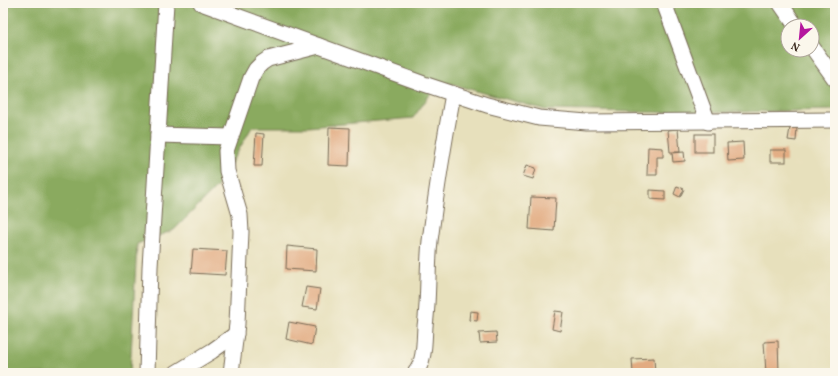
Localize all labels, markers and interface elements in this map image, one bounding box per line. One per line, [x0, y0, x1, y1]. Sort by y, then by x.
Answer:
north arrow [780, 18, 820, 58]
text: N [789, 37, 803, 54]

